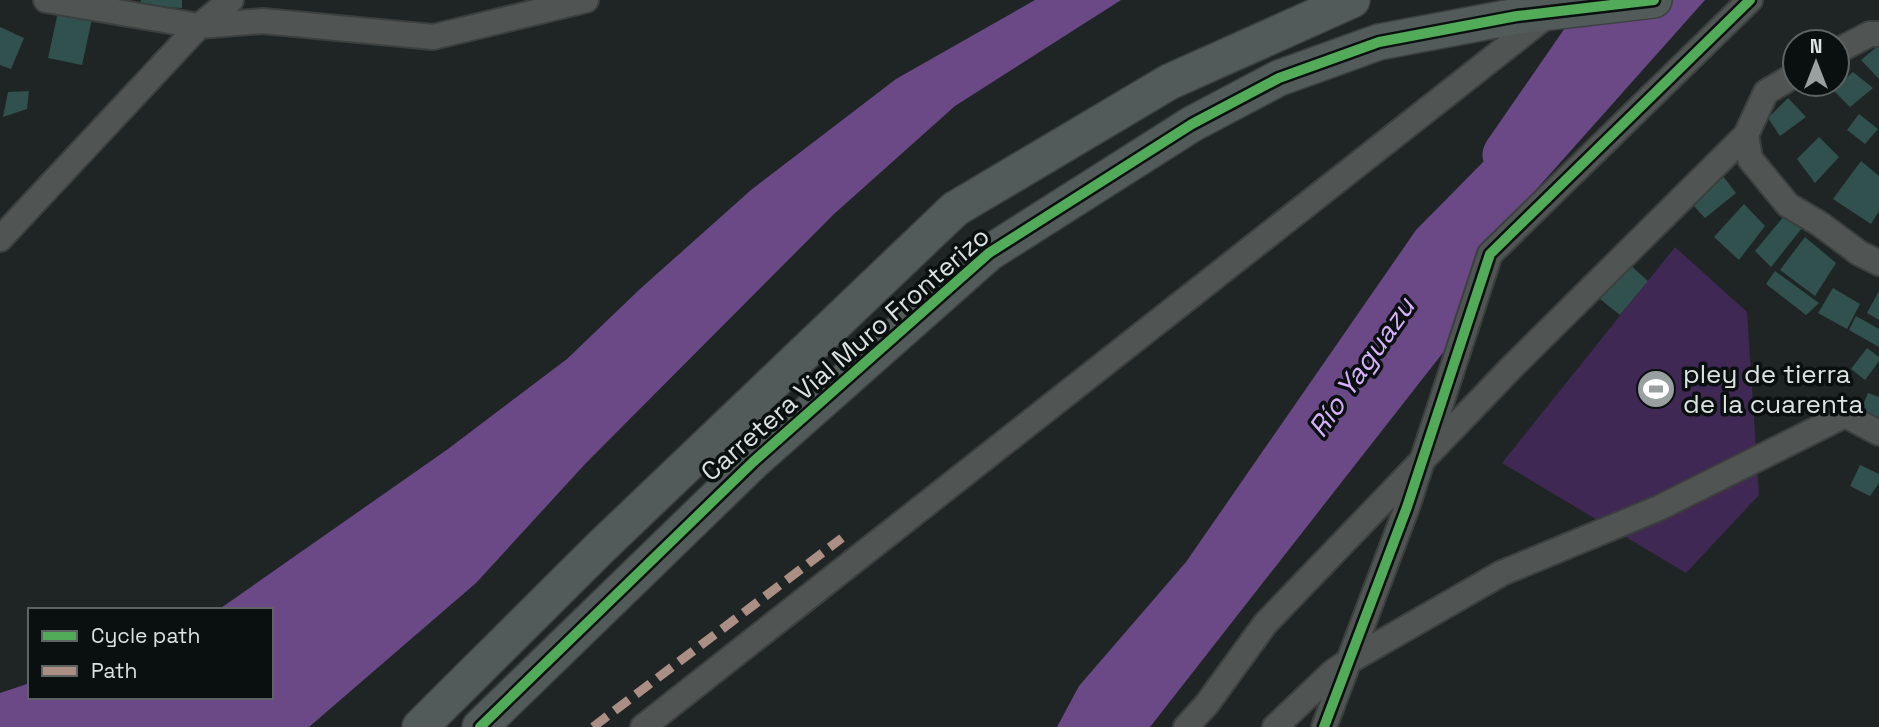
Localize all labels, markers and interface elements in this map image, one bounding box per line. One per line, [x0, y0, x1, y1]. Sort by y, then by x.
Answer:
north arrow [1781, 28, 1851, 98]
text: N [1810, 34, 1822, 59]
street label: Carretera Vial Muro Fronterizo [694, 219, 996, 489]
water label: Río Yaguazu [1300, 289, 1423, 444]
place label: pley de tierra de la cuarenta [1683, 357, 1863, 421]
sports icon: pley de tierra de la cuarenta [1635, 368, 1677, 410]
legend [28, 608, 273, 699]
text: Cycle path [91, 622, 200, 649]
text: Path [91, 657, 137, 684]

